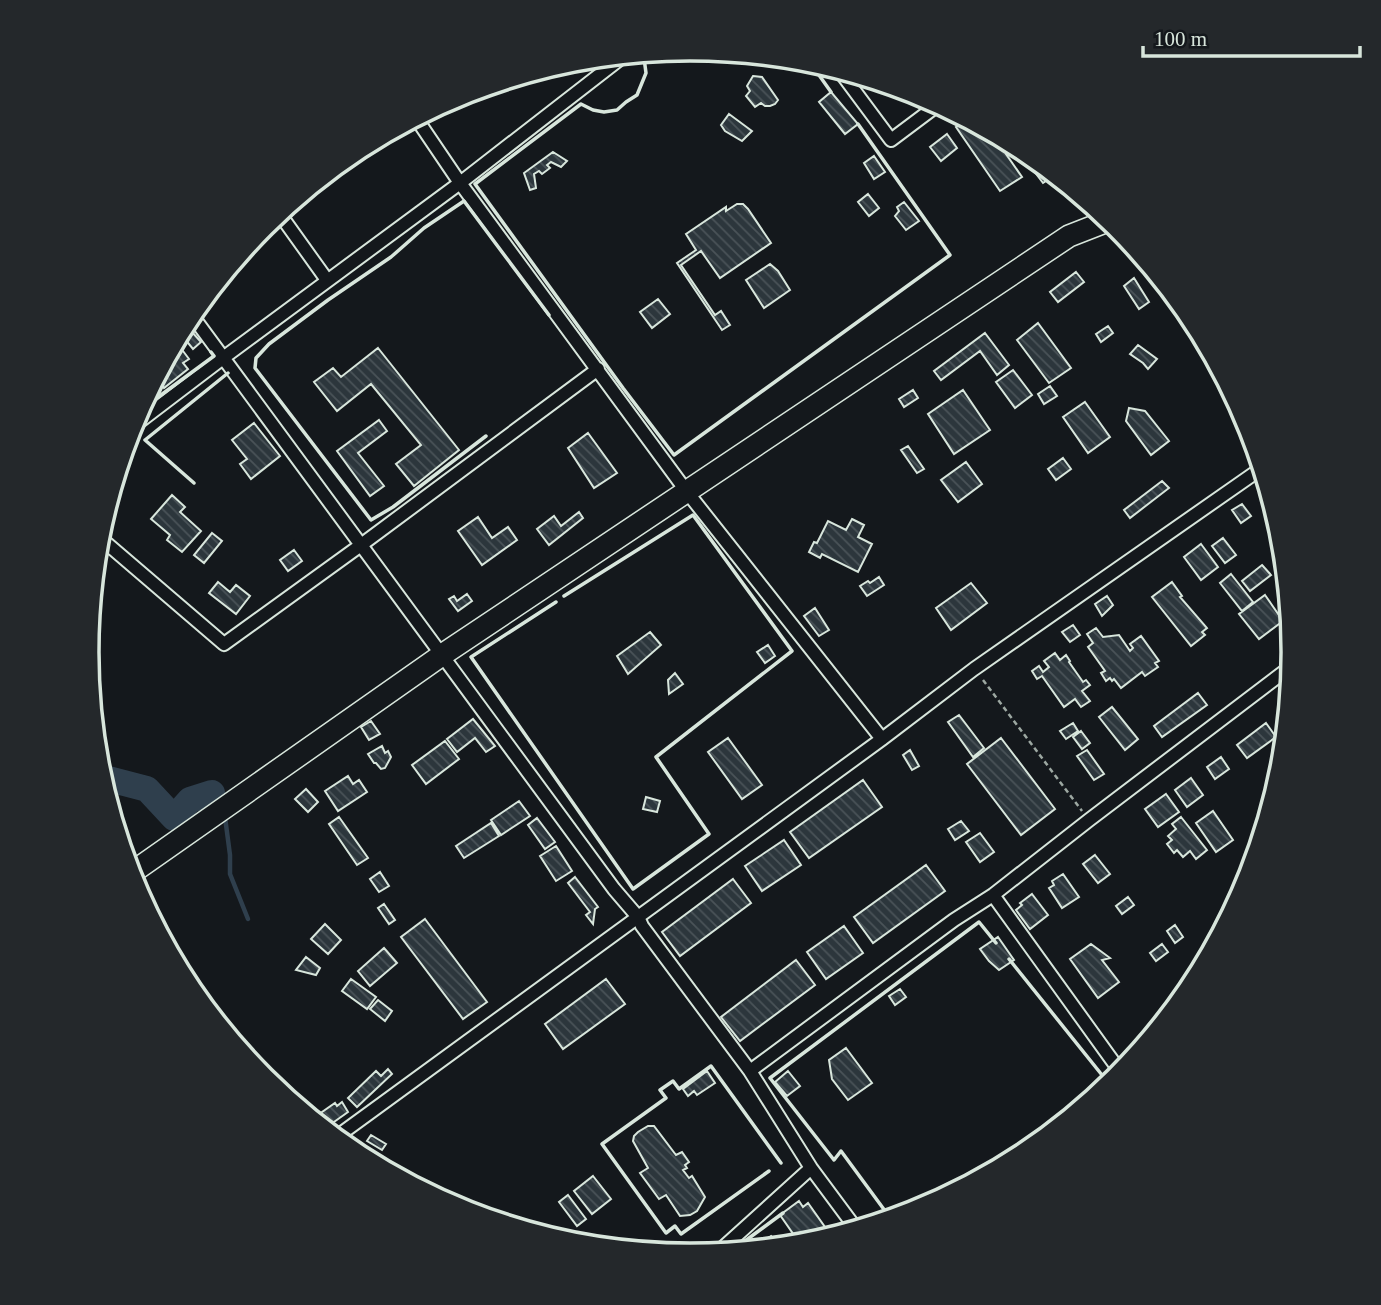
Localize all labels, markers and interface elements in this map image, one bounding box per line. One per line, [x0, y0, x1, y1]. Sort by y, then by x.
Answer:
scale bar [1143, 14, 1360, 58]
text: 100 m [1154, 27, 1207, 51]

